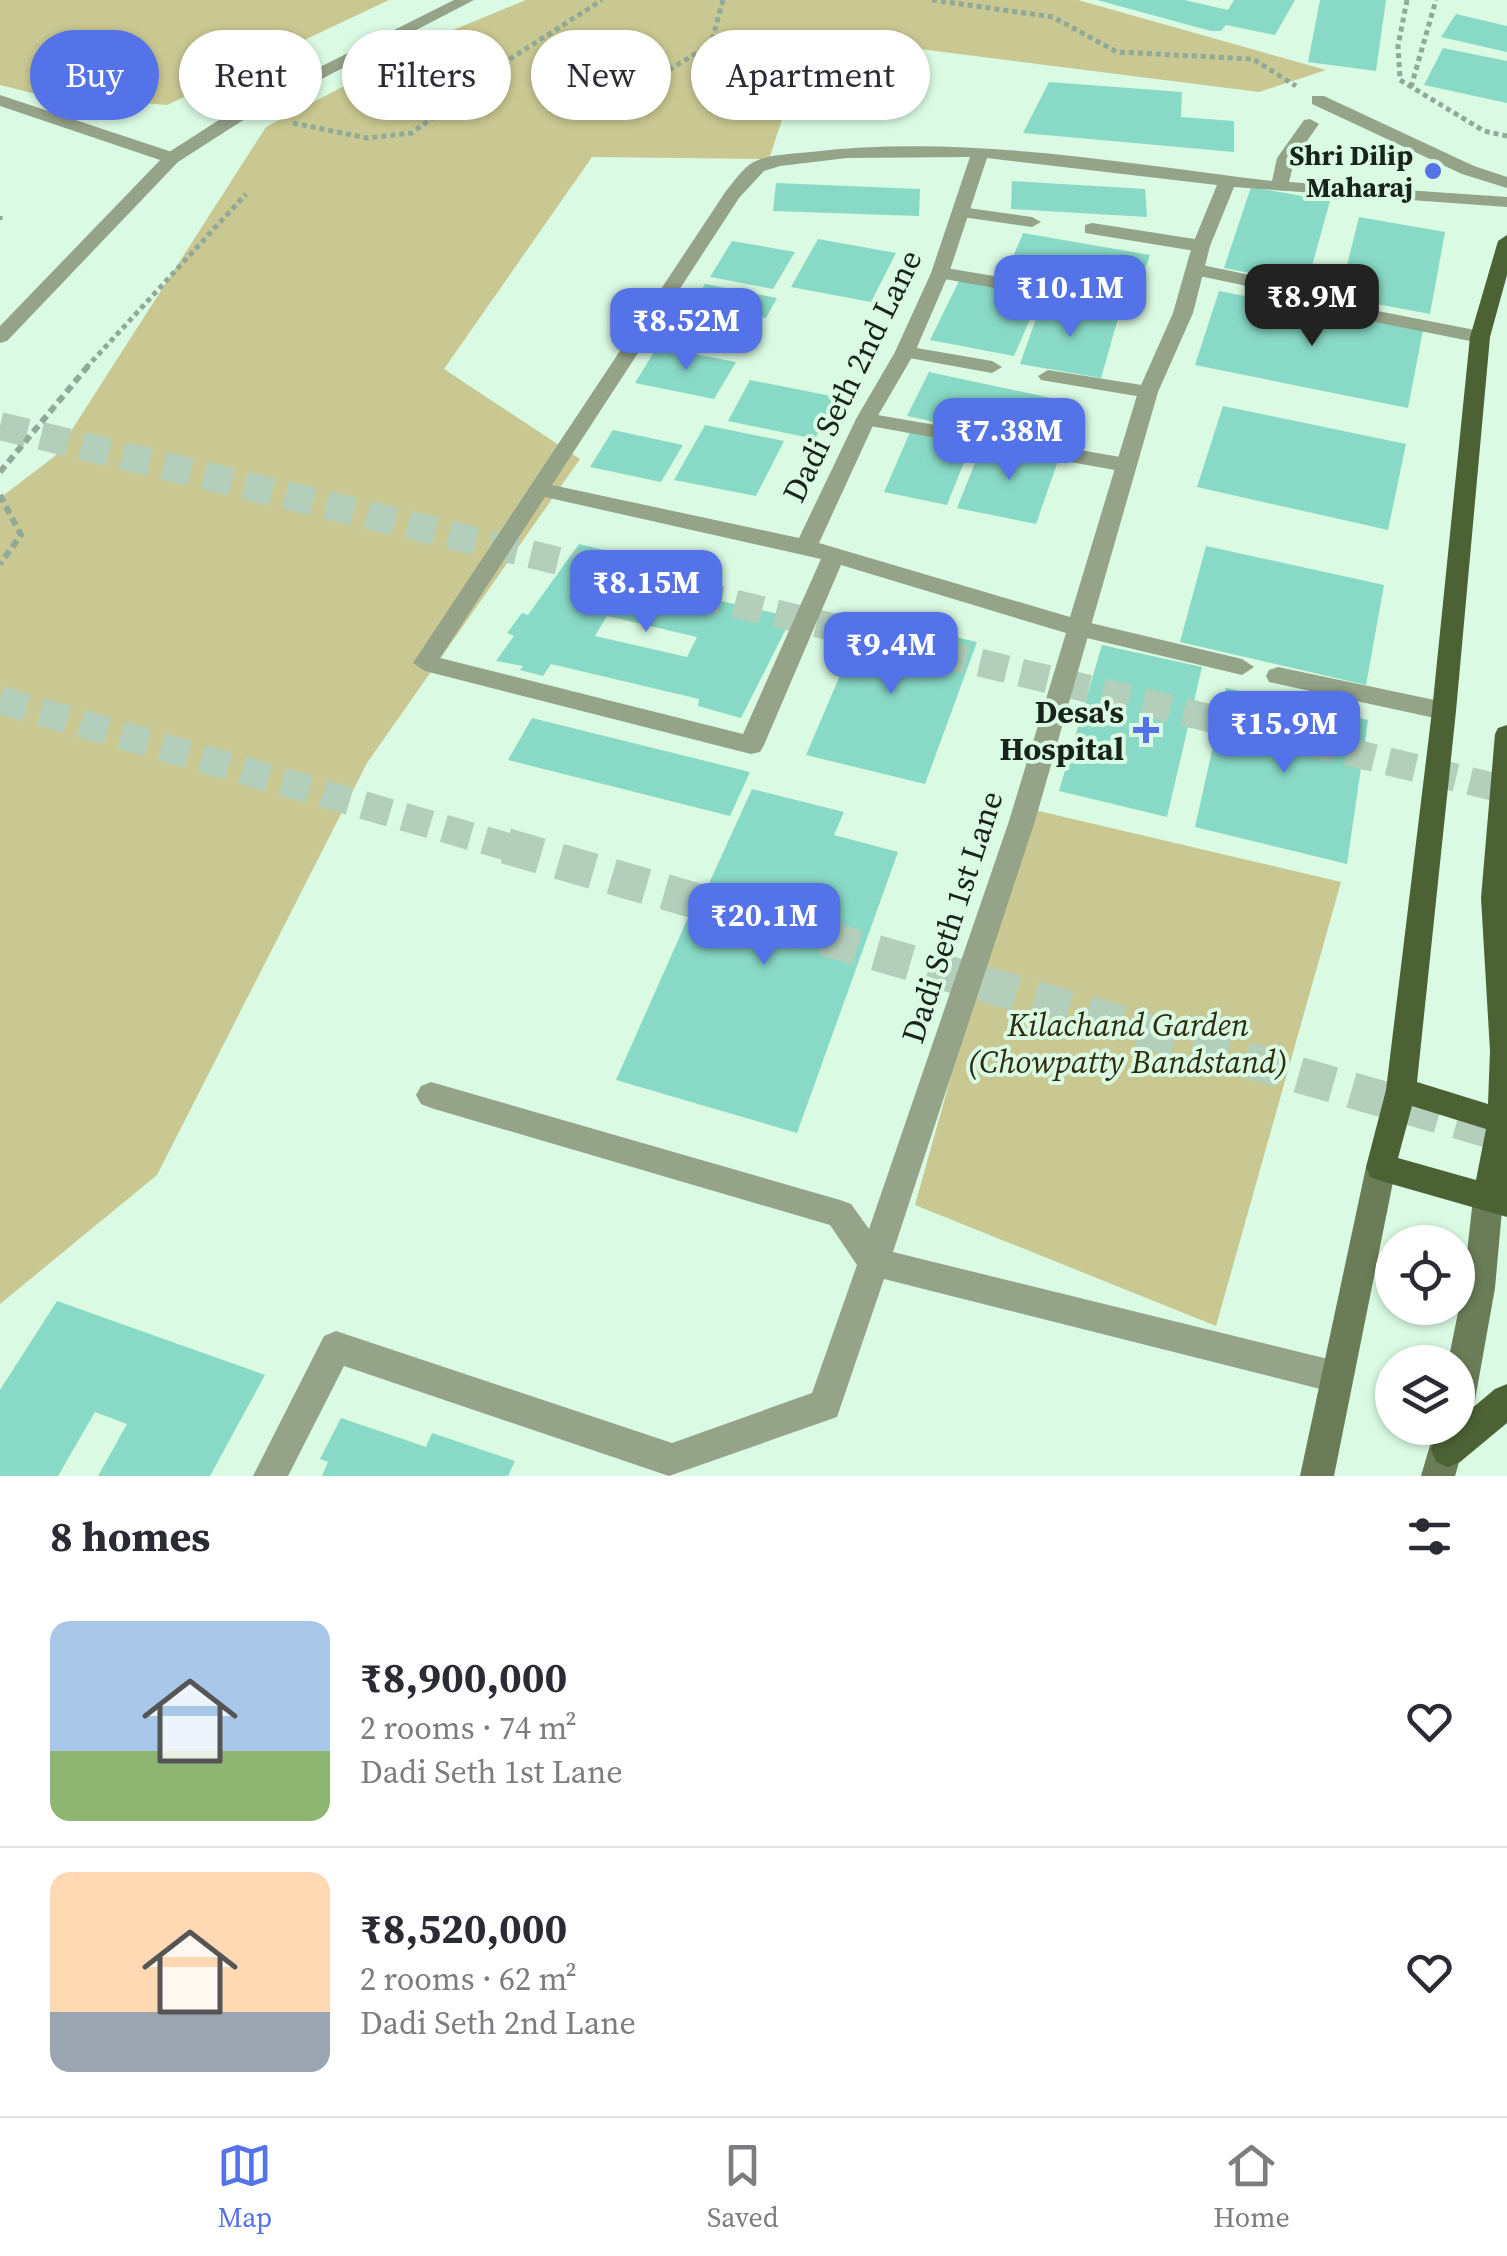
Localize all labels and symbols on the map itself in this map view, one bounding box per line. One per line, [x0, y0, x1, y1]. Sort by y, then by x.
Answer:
place label: Shri Dilip Maharaj [1289, 136, 1413, 206]
marker: Shri Dilip Maharaj [1422, 160, 1444, 182]
street label: Dadi Seth 2nd Lane [772, 242, 932, 510]
pin: ₹10.1M [989, 255, 1151, 340]
pin: ₹8.9M [1242, 264, 1382, 349]
pin: ₹8.52M [605, 288, 767, 373]
pin: ₹7.38M [928, 398, 1090, 483]
pin: ₹8.15M [565, 550, 727, 635]
pin: ₹9.4M [821, 612, 961, 697]
place label: Desa's Hospital [1000, 690, 1124, 771]
pin: ₹15.9M [1203, 691, 1365, 776]
marker: Desa's Hospital [1133, 717, 1159, 743]
street label: Dadi Seth 1st Lane [891, 785, 1013, 1049]
pin: ₹20.1M [683, 883, 845, 968]
park label: Kilachand Garden (Chowpatty Bandstand) [968, 1003, 1288, 1084]

